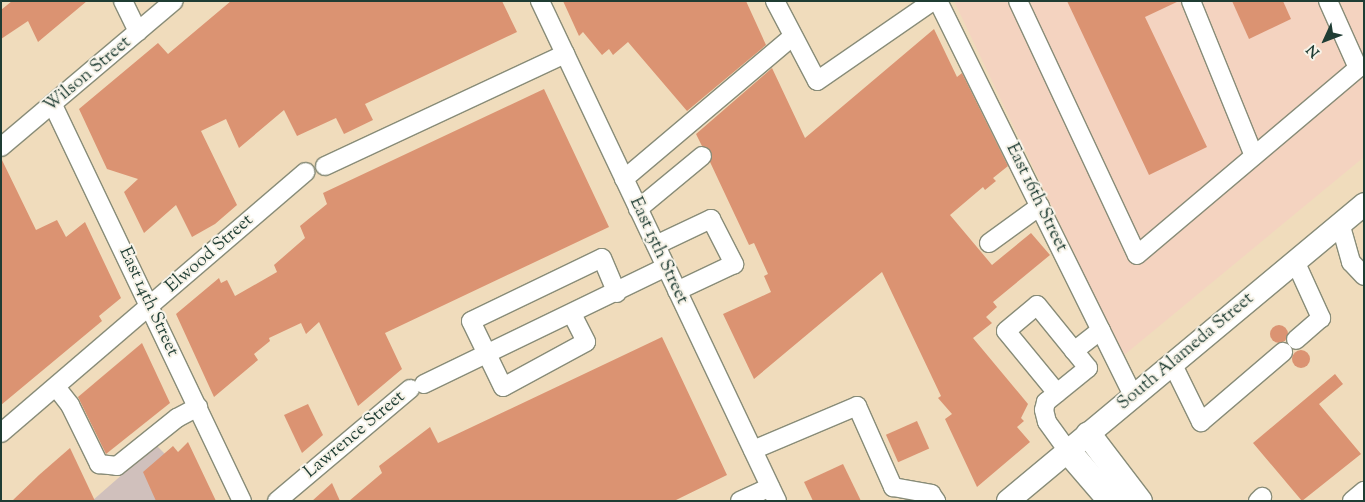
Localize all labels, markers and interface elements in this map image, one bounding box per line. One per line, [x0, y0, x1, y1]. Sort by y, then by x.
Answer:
north arrow [1300, 15, 1350, 65]
street label: Wilson Street [40, 32, 136, 118]
text: N [1303, 39, 1325, 61]
street label: East 16th Street [1000, 140, 1072, 256]
street label: East 15th Street [624, 194, 692, 308]
street label: Elwood Street [162, 210, 258, 298]
street label: East 14th Street [113, 244, 183, 360]
street label: South Alameda Street [1113, 289, 1259, 415]
street label: Lawrence Street [300, 387, 410, 483]

